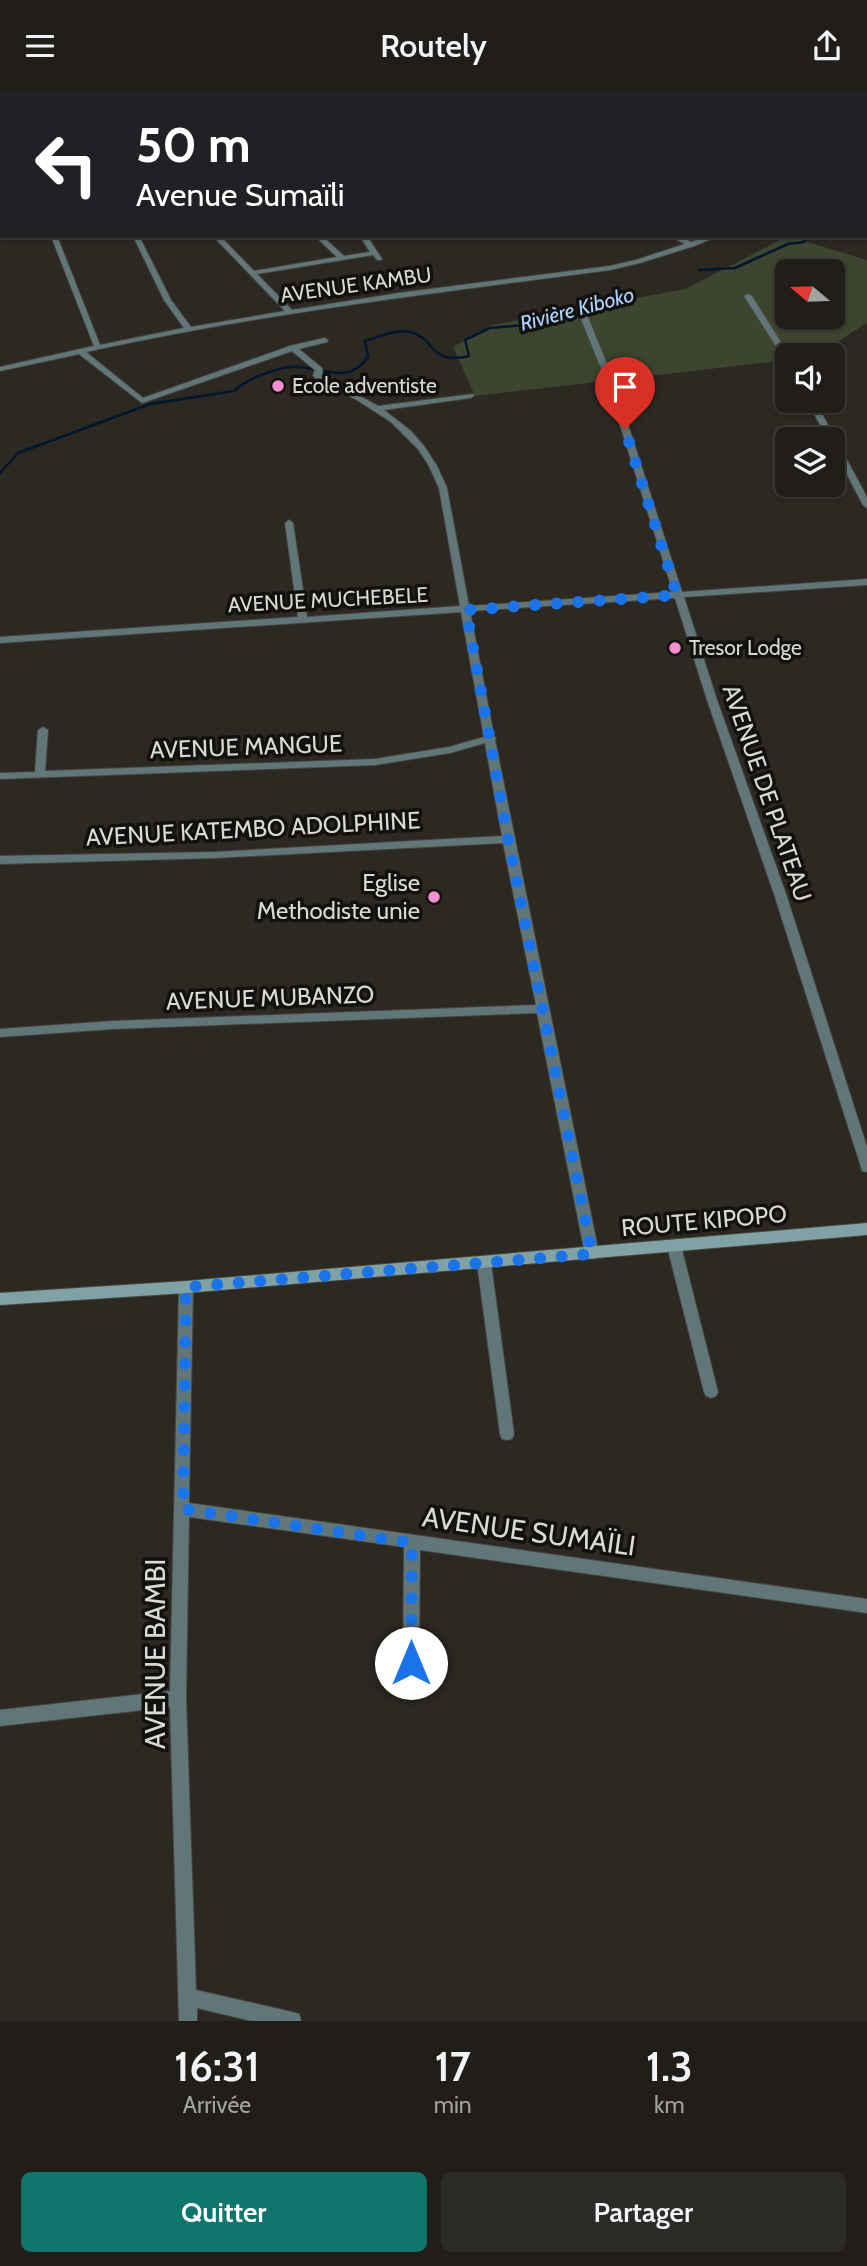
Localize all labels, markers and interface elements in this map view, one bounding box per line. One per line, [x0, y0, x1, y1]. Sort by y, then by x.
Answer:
text: Routely [380, 26, 487, 65]
icon: menu [21, 27, 59, 65]
icon: share [808, 27, 846, 65]
text: 50 m [136, 115, 251, 174]
icon: left [21, 119, 112, 210]
text: Avenue Sumaïli [136, 175, 344, 214]
north arrow [775, 259, 845, 329]
map controls [775, 259, 845, 497]
street label: AVENUE KAMBU [279, 262, 433, 307]
water label: Rivière Kiboko [517, 281, 637, 336]
button: sound [775, 343, 845, 413]
pin [595, 357, 655, 429]
icon: arrive [606, 368, 644, 406]
place label: Ecole adventiste [292, 373, 437, 398]
marker: Ecole adventiste [270, 378, 286, 394]
button: layers [775, 427, 845, 497]
street label: AVENUE MUCHEBELE [227, 582, 429, 617]
place label: Tresor Lodge [689, 635, 802, 660]
marker: Tresor Lodge [667, 640, 683, 656]
street label: AVENUE DE PLATEAU [717, 680, 818, 905]
street label: AVENUE MANGUE [149, 729, 343, 764]
street label: AVENUE KATEMBO ADOLPHINE [85, 805, 421, 852]
place label: Eglise Methodiste unie [257, 868, 420, 925]
marker: Eglise Methodiste unie [426, 889, 442, 905]
street label: AVENUE MUBANZO [165, 979, 375, 1016]
street label: ROUTE KIPOPO [620, 1199, 788, 1242]
street label: AVENUE SUMAÏLI [420, 1499, 638, 1563]
street label: AVENUE BAMBI [138, 1559, 172, 1749]
position arrow [374, 1626, 448, 1700]
text: 16:31 [174, 2040, 259, 2092]
text: 17 [435, 2040, 471, 2092]
text: 1.3 [646, 2040, 693, 2092]
text: Arrivée [183, 2091, 251, 2119]
text: min [434, 2091, 472, 2119]
text: km [654, 2091, 685, 2119]
button: Quitter [21, 2172, 427, 2252]
button: Partager [441, 2172, 846, 2252]

